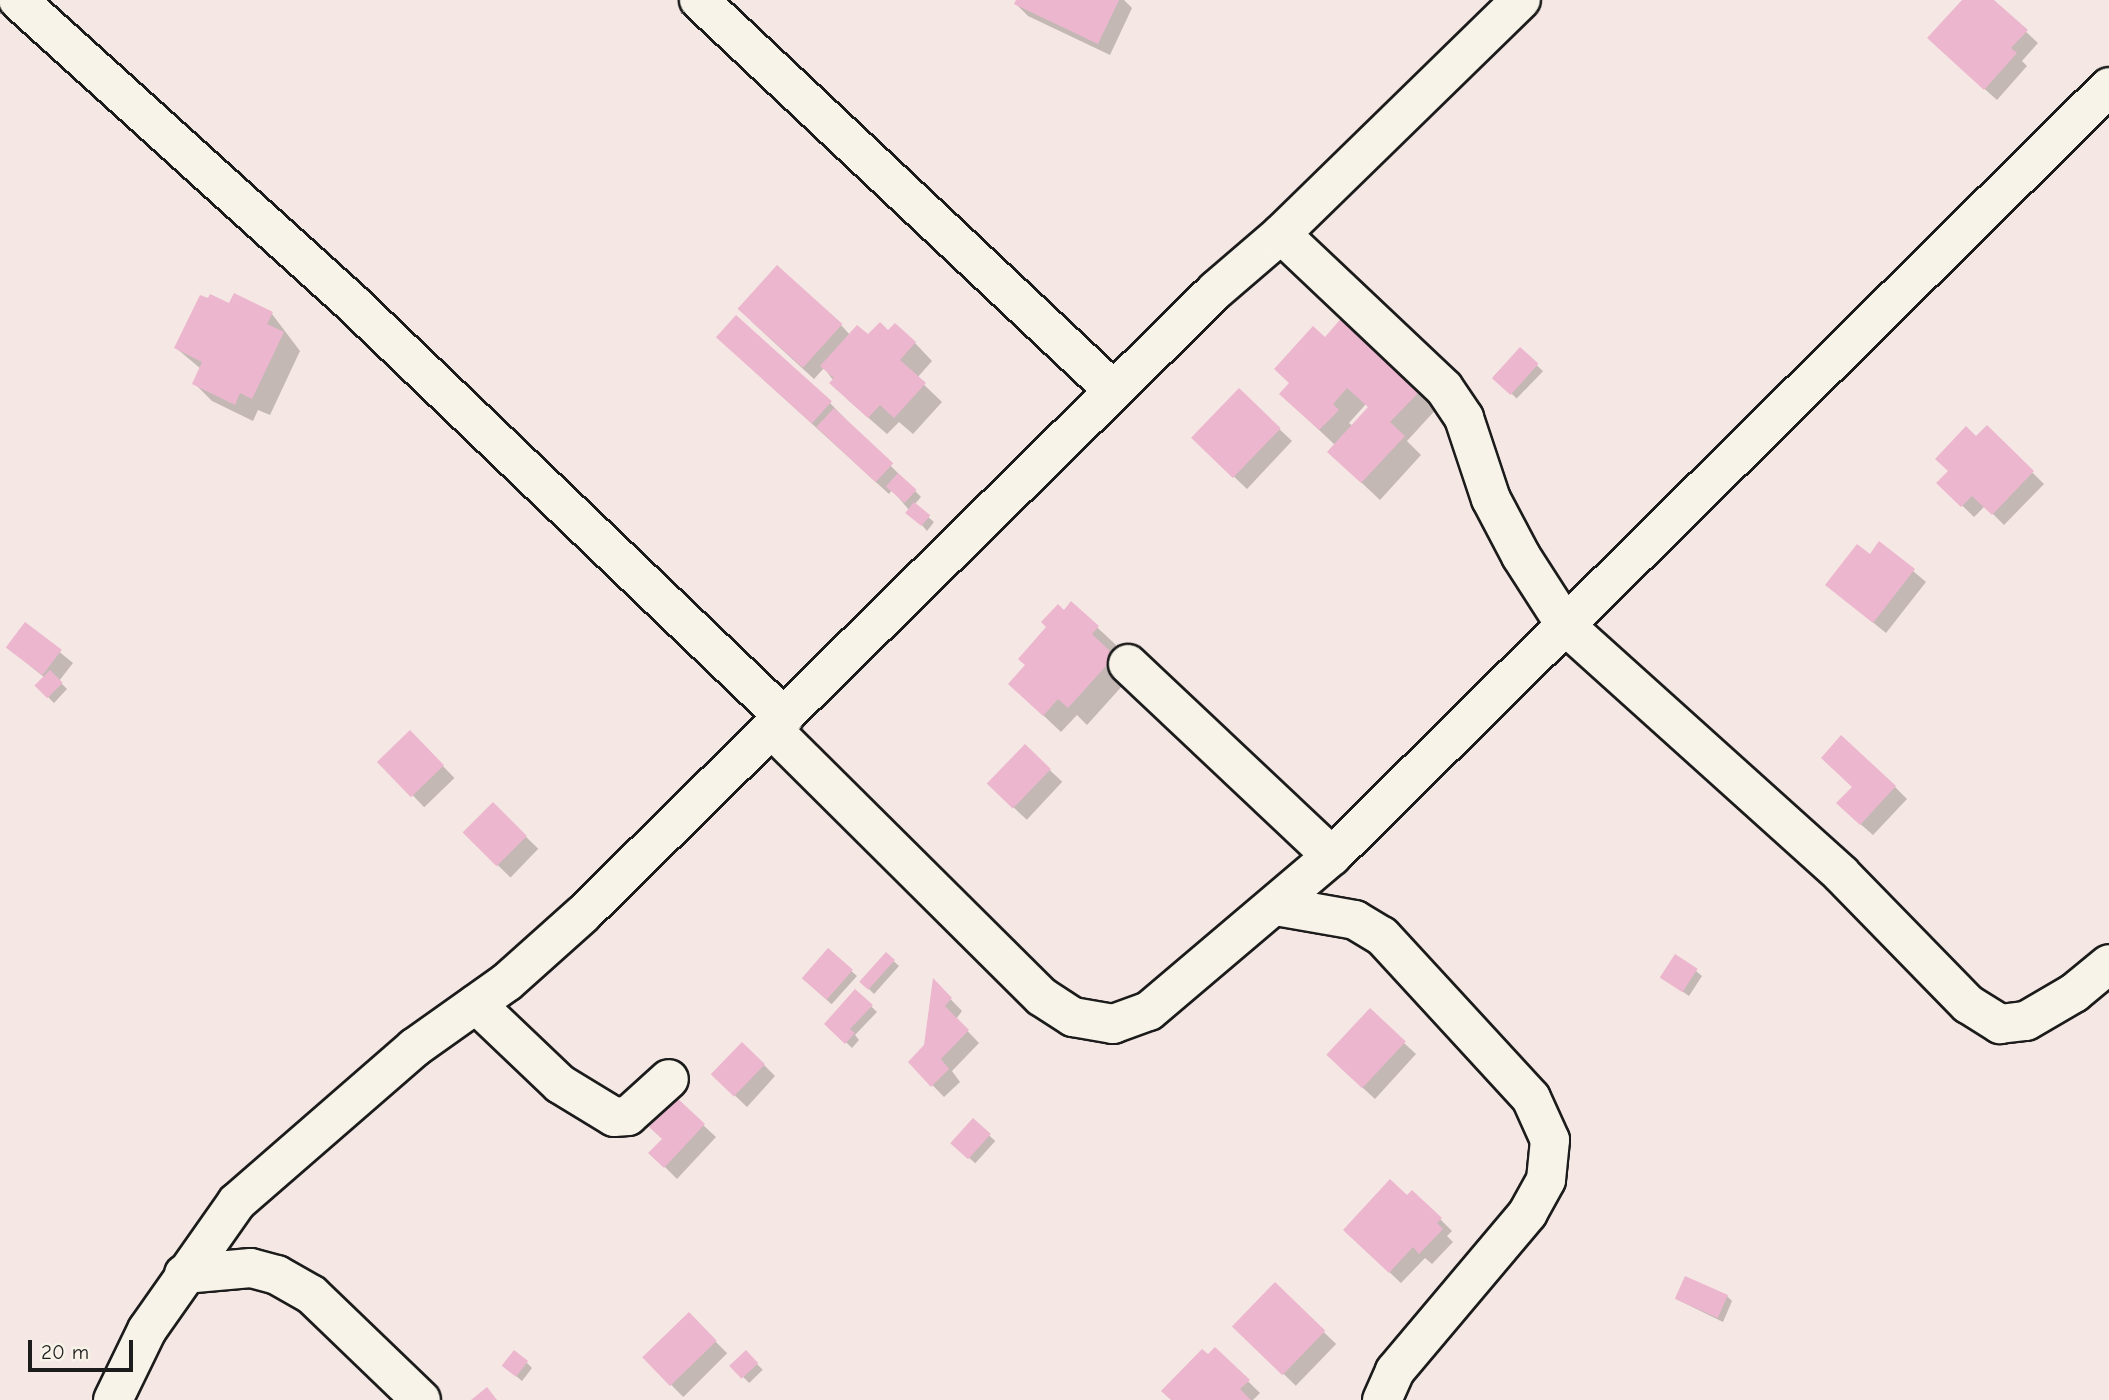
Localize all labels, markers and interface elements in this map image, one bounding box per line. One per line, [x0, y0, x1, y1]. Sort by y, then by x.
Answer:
scale bar [32, 1326, 136, 1370]
text: 20 m [41, 1340, 89, 1364]

